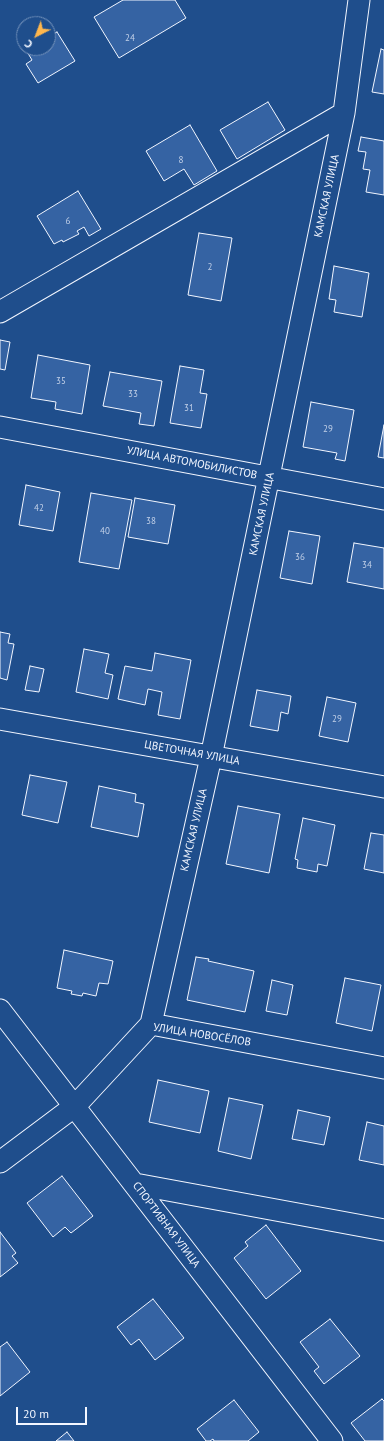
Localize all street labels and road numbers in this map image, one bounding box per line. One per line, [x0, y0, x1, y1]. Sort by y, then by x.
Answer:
street label: КАМСКАЯ УЛИЦА [312, 153, 342, 239]
street label: УЛИЦА АВТОМОБИЛИСТОВ [126, 444, 258, 482]
street label: КАМСКАЯ УЛИЦА [247, 471, 277, 557]
street label: ЦВЕТОЧНАЯ УЛИЦА [143, 738, 241, 768]
street label: КАМСКАЯ УЛИЦА [178, 787, 210, 873]
street label: УЛИЦА НОВОСЁЛОВ [152, 1021, 252, 1049]
street label: СПОРТИВНАЯ УЛИЦА [129, 1179, 203, 1271]

